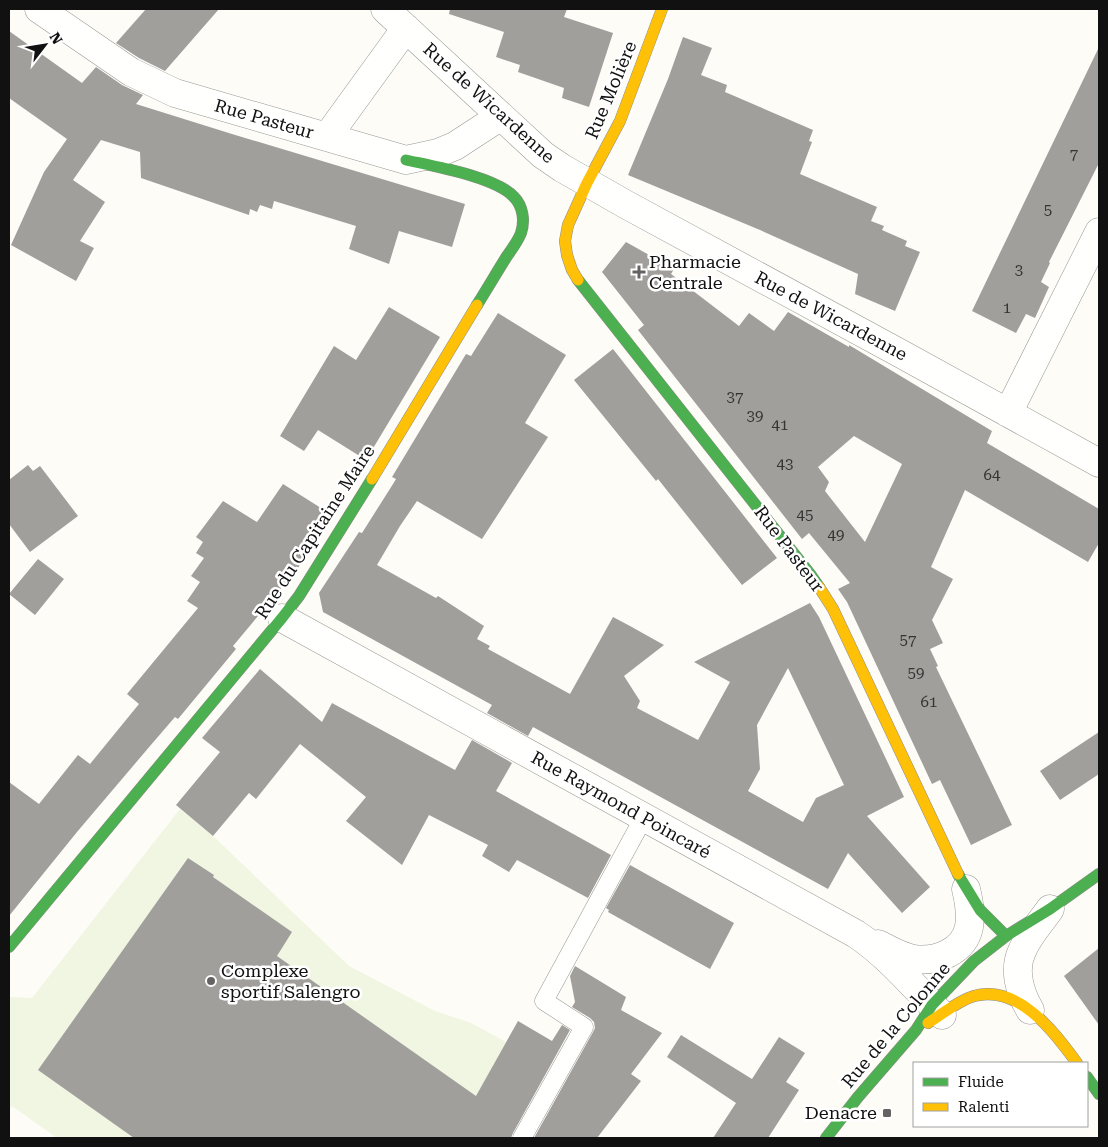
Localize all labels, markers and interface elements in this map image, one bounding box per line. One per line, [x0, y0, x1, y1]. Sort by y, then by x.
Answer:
north arrow [20, 20, 70, 70]
text: N [47, 30, 66, 47]
street label: Rue de Wicardenne [419, 38, 559, 167]
street label: Rue Molière [581, 38, 641, 142]
street label: Rue Pasteur [212, 94, 316, 143]
house number: 7 [1070, 145, 1078, 163]
house number: 5 [1044, 201, 1052, 219]
place label: Pharmacie Centrale [649, 251, 741, 293]
house number: 3 [1015, 261, 1023, 279]
marker: Pharmacie Centrale [633, 266, 645, 278]
street label: Rue de Wicardenne [752, 267, 911, 365]
house number: 1 [1003, 299, 1011, 317]
house number: 37 [727, 388, 743, 406]
house number: 39 [747, 407, 763, 425]
house number: 41 [772, 416, 788, 434]
street label: Rue du Capitaine Maire [250, 441, 379, 623]
house number: 43 [777, 455, 793, 473]
house number: 64 [984, 466, 1001, 484]
street label: Rue Pasteur [750, 502, 829, 596]
house number: 45 [797, 506, 813, 524]
house number: 49 [828, 526, 844, 544]
house number: 57 [900, 631, 916, 649]
house number: 59 [908, 664, 924, 682]
house number: 61 [921, 693, 937, 711]
street label: Rue Raymond Poincaré [528, 746, 715, 863]
street label: Rue de la Colonne [837, 958, 954, 1092]
place label: Complexe sportif Salengro [221, 960, 361, 1002]
marker: Complexe sportif Salengro [205, 975, 217, 987]
legend [913, 1062, 1088, 1127]
text: Fluide [958, 1073, 1004, 1091]
text: Ralenti [958, 1098, 1010, 1116]
place label: Denacre [805, 1102, 877, 1123]
marker: Denacre [881, 1107, 893, 1119]

